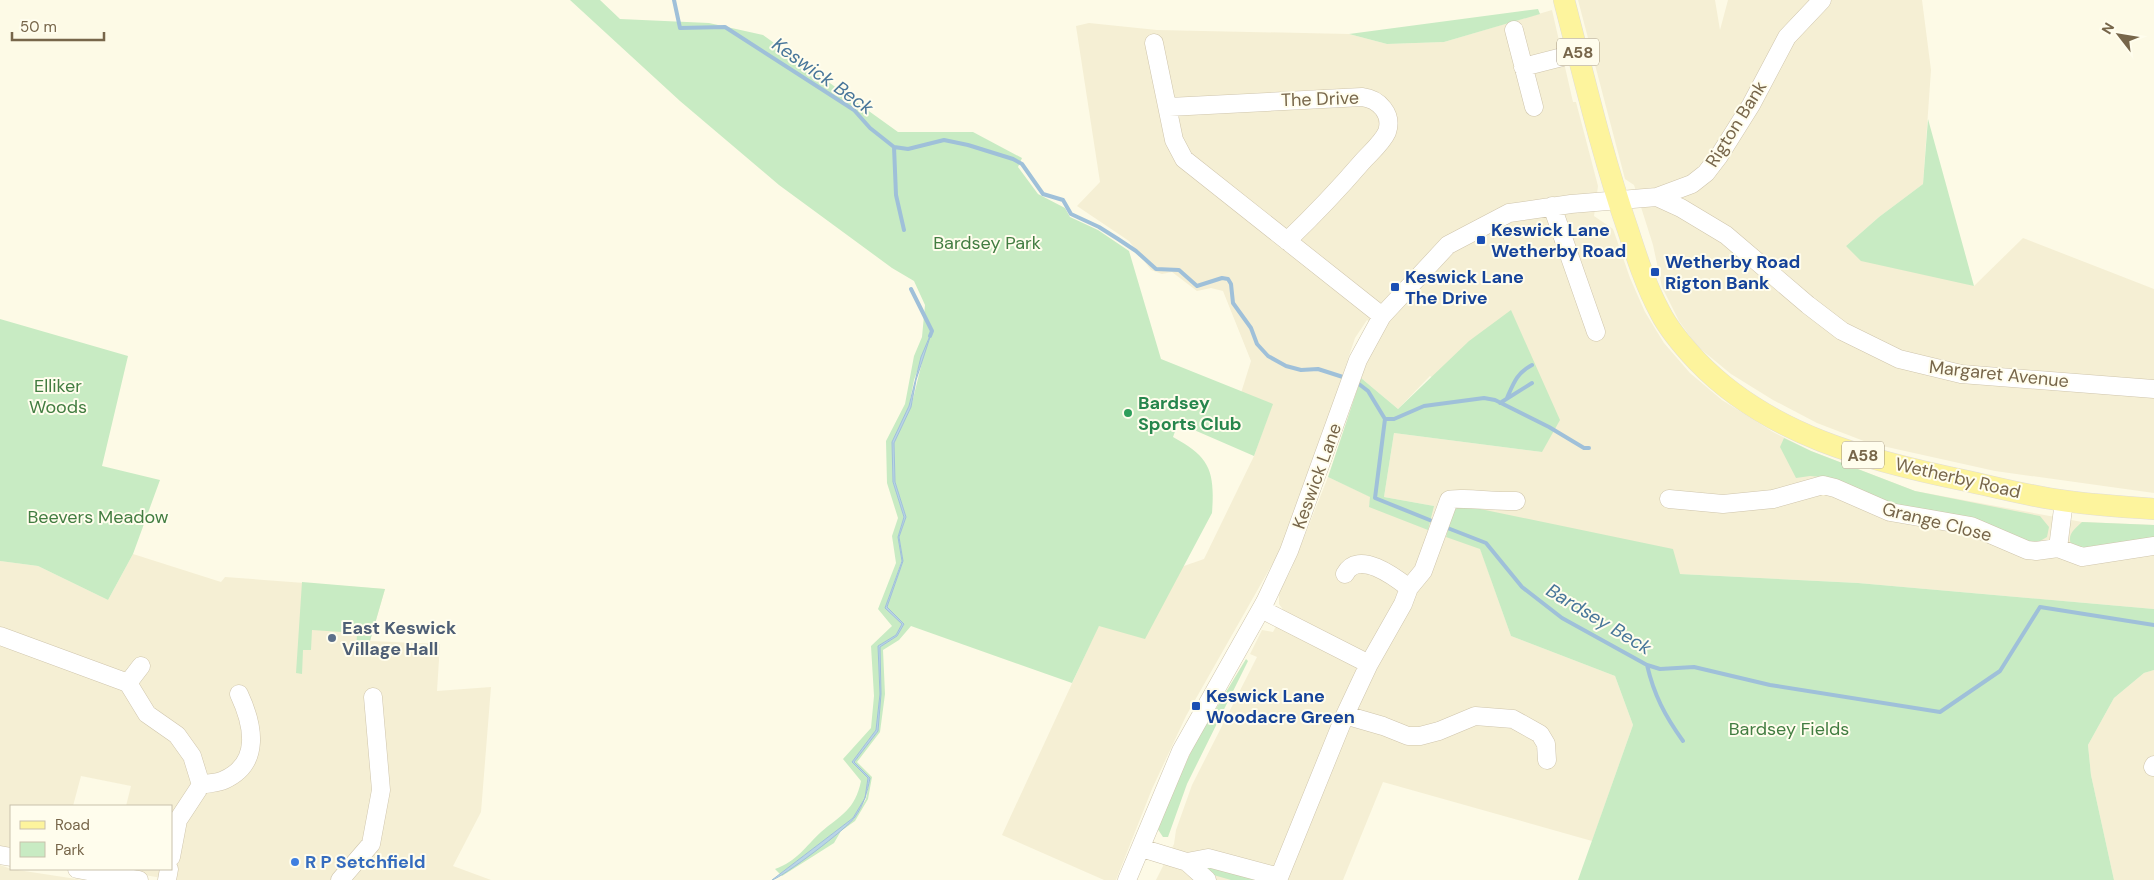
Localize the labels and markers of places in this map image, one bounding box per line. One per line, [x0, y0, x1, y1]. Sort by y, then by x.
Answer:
place label: Keswick Lane Wetherby Road [1491, 218, 1626, 263]
marker: Keswick Lane Wetherby Road [1475, 234, 1487, 246]
place label: Wetherby Road Rigton Bank [1665, 250, 1800, 295]
place label: Keswick Lane The Drive [1405, 265, 1524, 310]
marker: Wetherby Road Rigton Bank [1649, 266, 1661, 278]
marker: Keswick Lane The Drive [1389, 281, 1401, 293]
place label: Bardsey Sports Club [1138, 391, 1242, 436]
marker: Bardsey Sports Club [1122, 407, 1134, 419]
place label: East Keswick Village Hall [342, 616, 457, 661]
marker: East Keswick Village Hall [326, 632, 338, 644]
place label: Keswick Lane Woodacre Green [1206, 684, 1355, 729]
marker: Keswick Lane Woodacre Green [1190, 700, 1202, 712]
place label: R P Setchfield [305, 850, 425, 874]
marker: R P Setchfield [289, 856, 301, 868]

